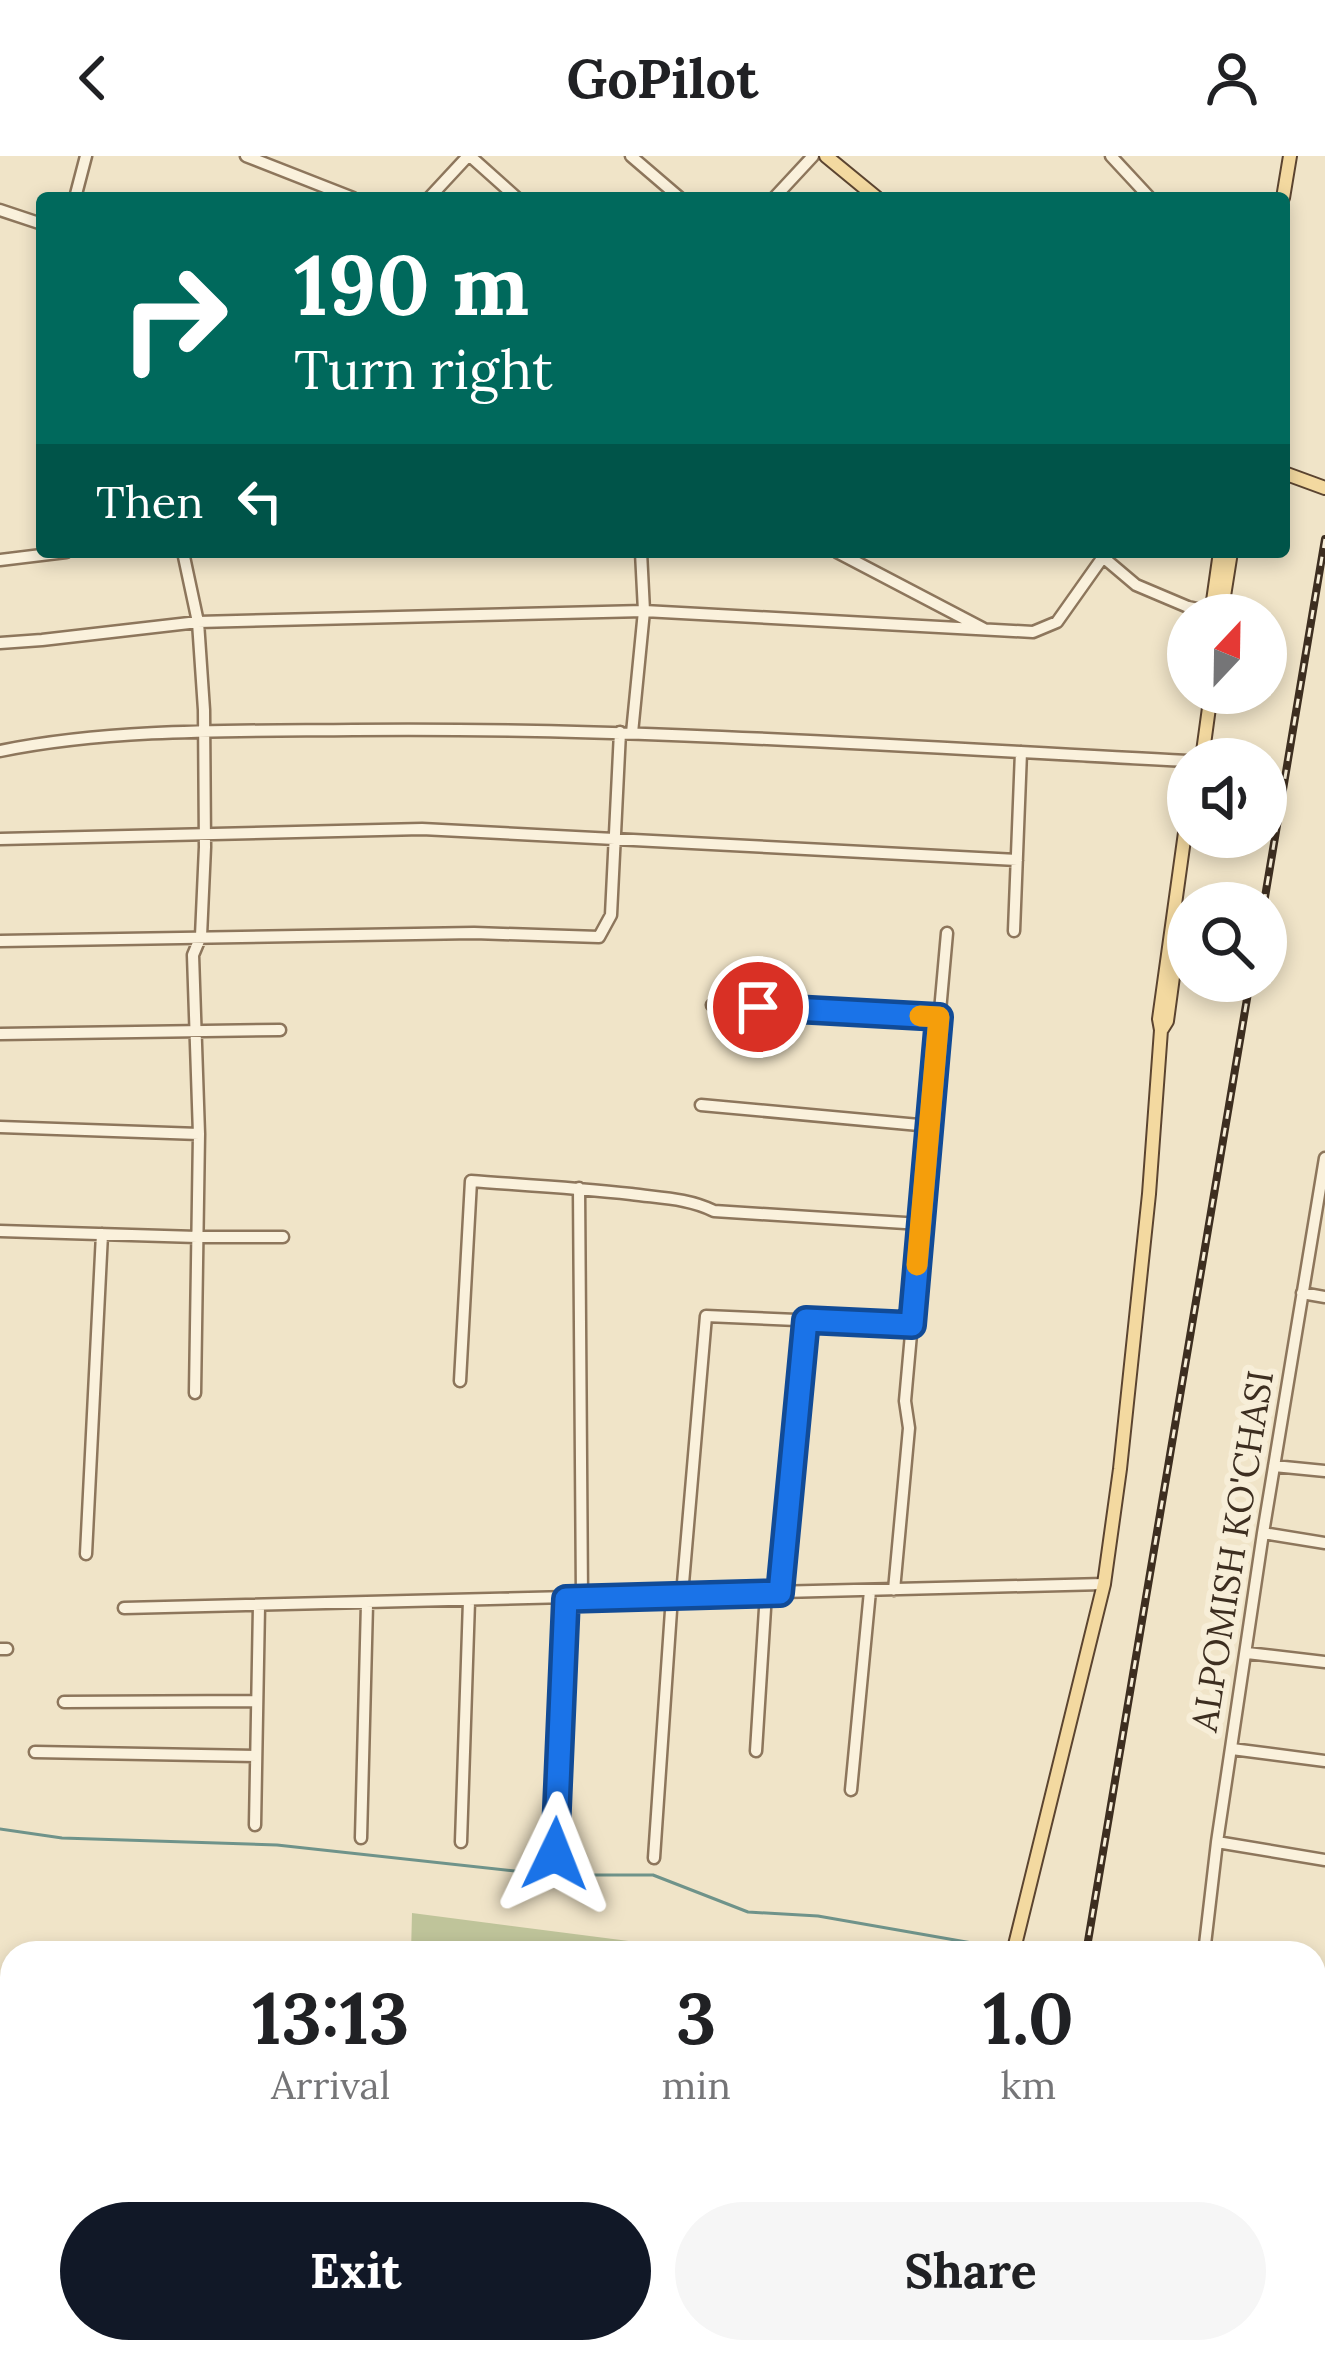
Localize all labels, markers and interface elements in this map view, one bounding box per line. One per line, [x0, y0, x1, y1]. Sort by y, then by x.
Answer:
text: GoPilot [567, 44, 758, 113]
icon: back [60, 45, 126, 111]
icon: person [1199, 45, 1265, 111]
text: 190 m [294, 230, 529, 338]
icon: right [96, 240, 252, 396]
text: Turn right [294, 335, 553, 404]
icon: left [227, 468, 293, 534]
text: Then [96, 473, 203, 530]
north arrow [1167, 594, 1287, 714]
map controls [1167, 594, 1287, 1002]
button: sound [1167, 738, 1287, 858]
button: search [1167, 882, 1287, 1002]
pin [707, 956, 809, 1058]
icon: arrive [725, 974, 791, 1040]
street label: ALPOMISH KO'CHASI [1181, 1367, 1283, 1736]
position arrow [492, 1791, 618, 1917]
text: 13:13 [252, 1972, 409, 2064]
text: 3 [676, 1972, 716, 2064]
text: 1.0 [983, 1972, 1074, 2064]
text: Arrival [271, 2060, 390, 2110]
text: min [661, 2060, 731, 2110]
text: km [1001, 2060, 1056, 2110]
button: Exit [60, 2202, 651, 2340]
button: Share [675, 2202, 1266, 2340]

